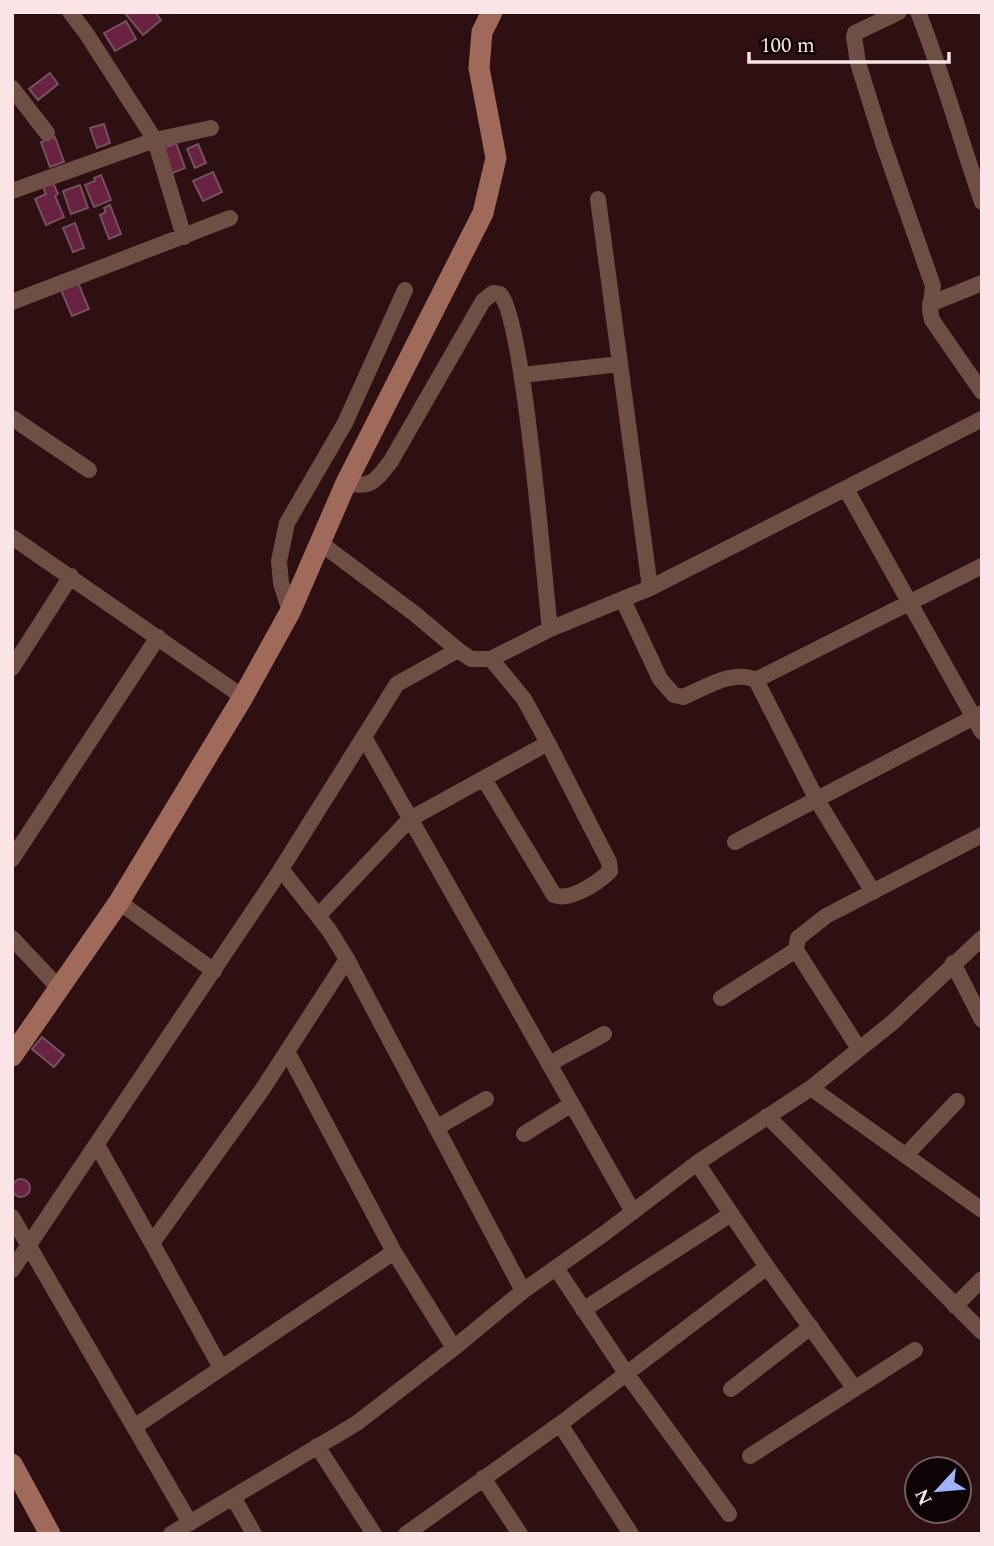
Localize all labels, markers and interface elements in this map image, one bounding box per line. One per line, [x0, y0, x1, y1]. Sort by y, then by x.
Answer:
scale bar [749, 21, 948, 65]
text: 100 m [760, 30, 815, 62]
north arrow [903, 1455, 973, 1525]
text: N [908, 1483, 941, 1510]

